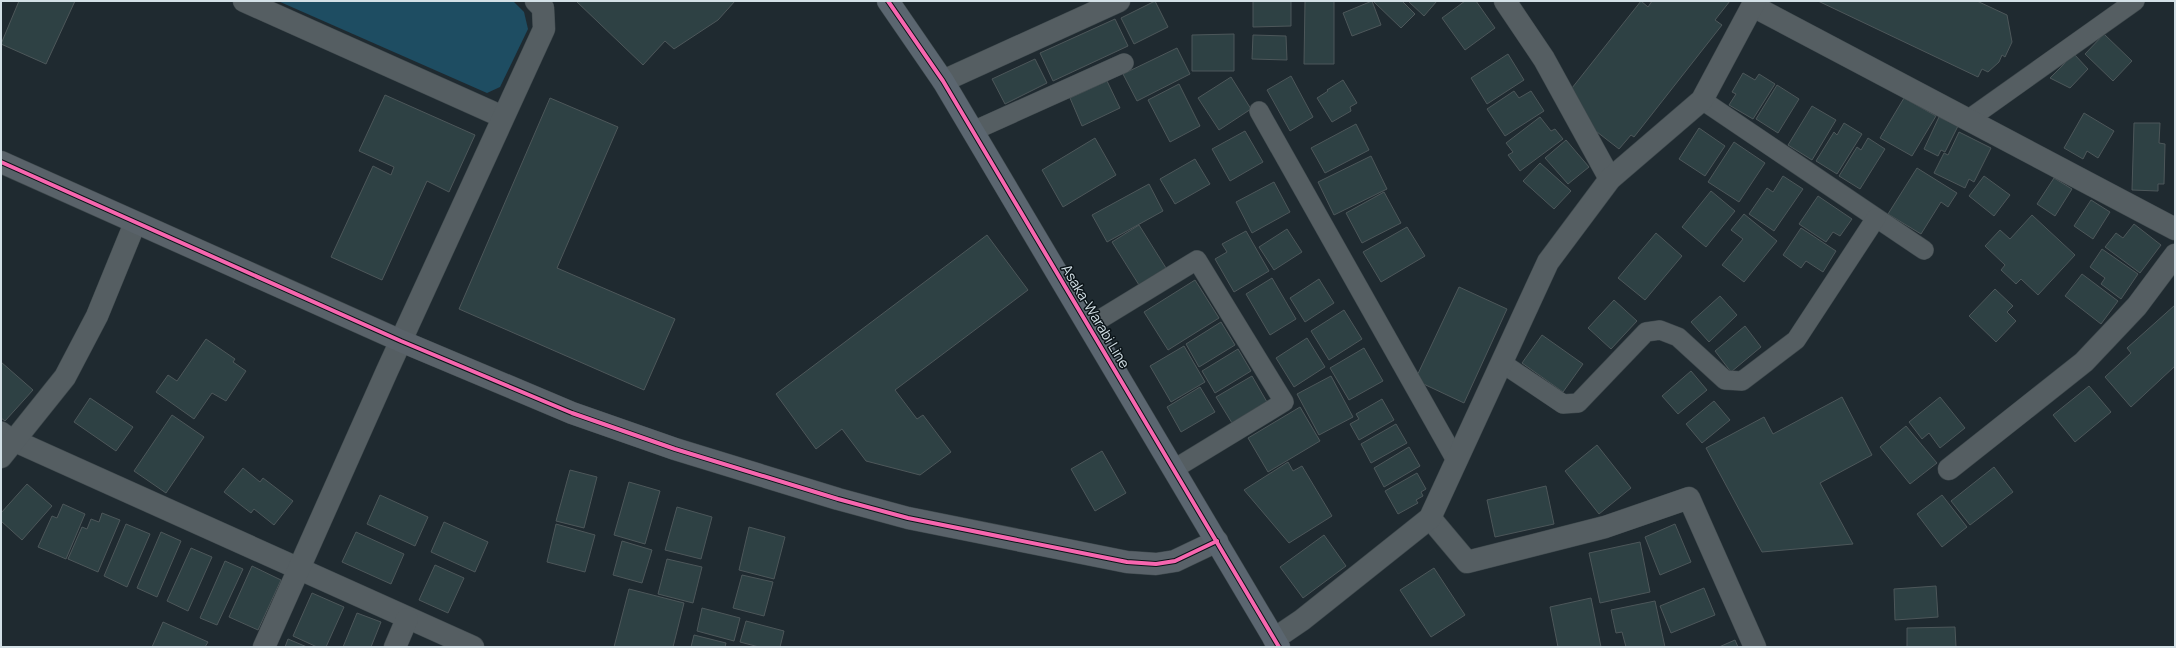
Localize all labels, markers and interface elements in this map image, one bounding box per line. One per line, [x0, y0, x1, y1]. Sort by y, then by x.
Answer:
street label: Asaka-Warabi Line [1057, 261, 1135, 371]

